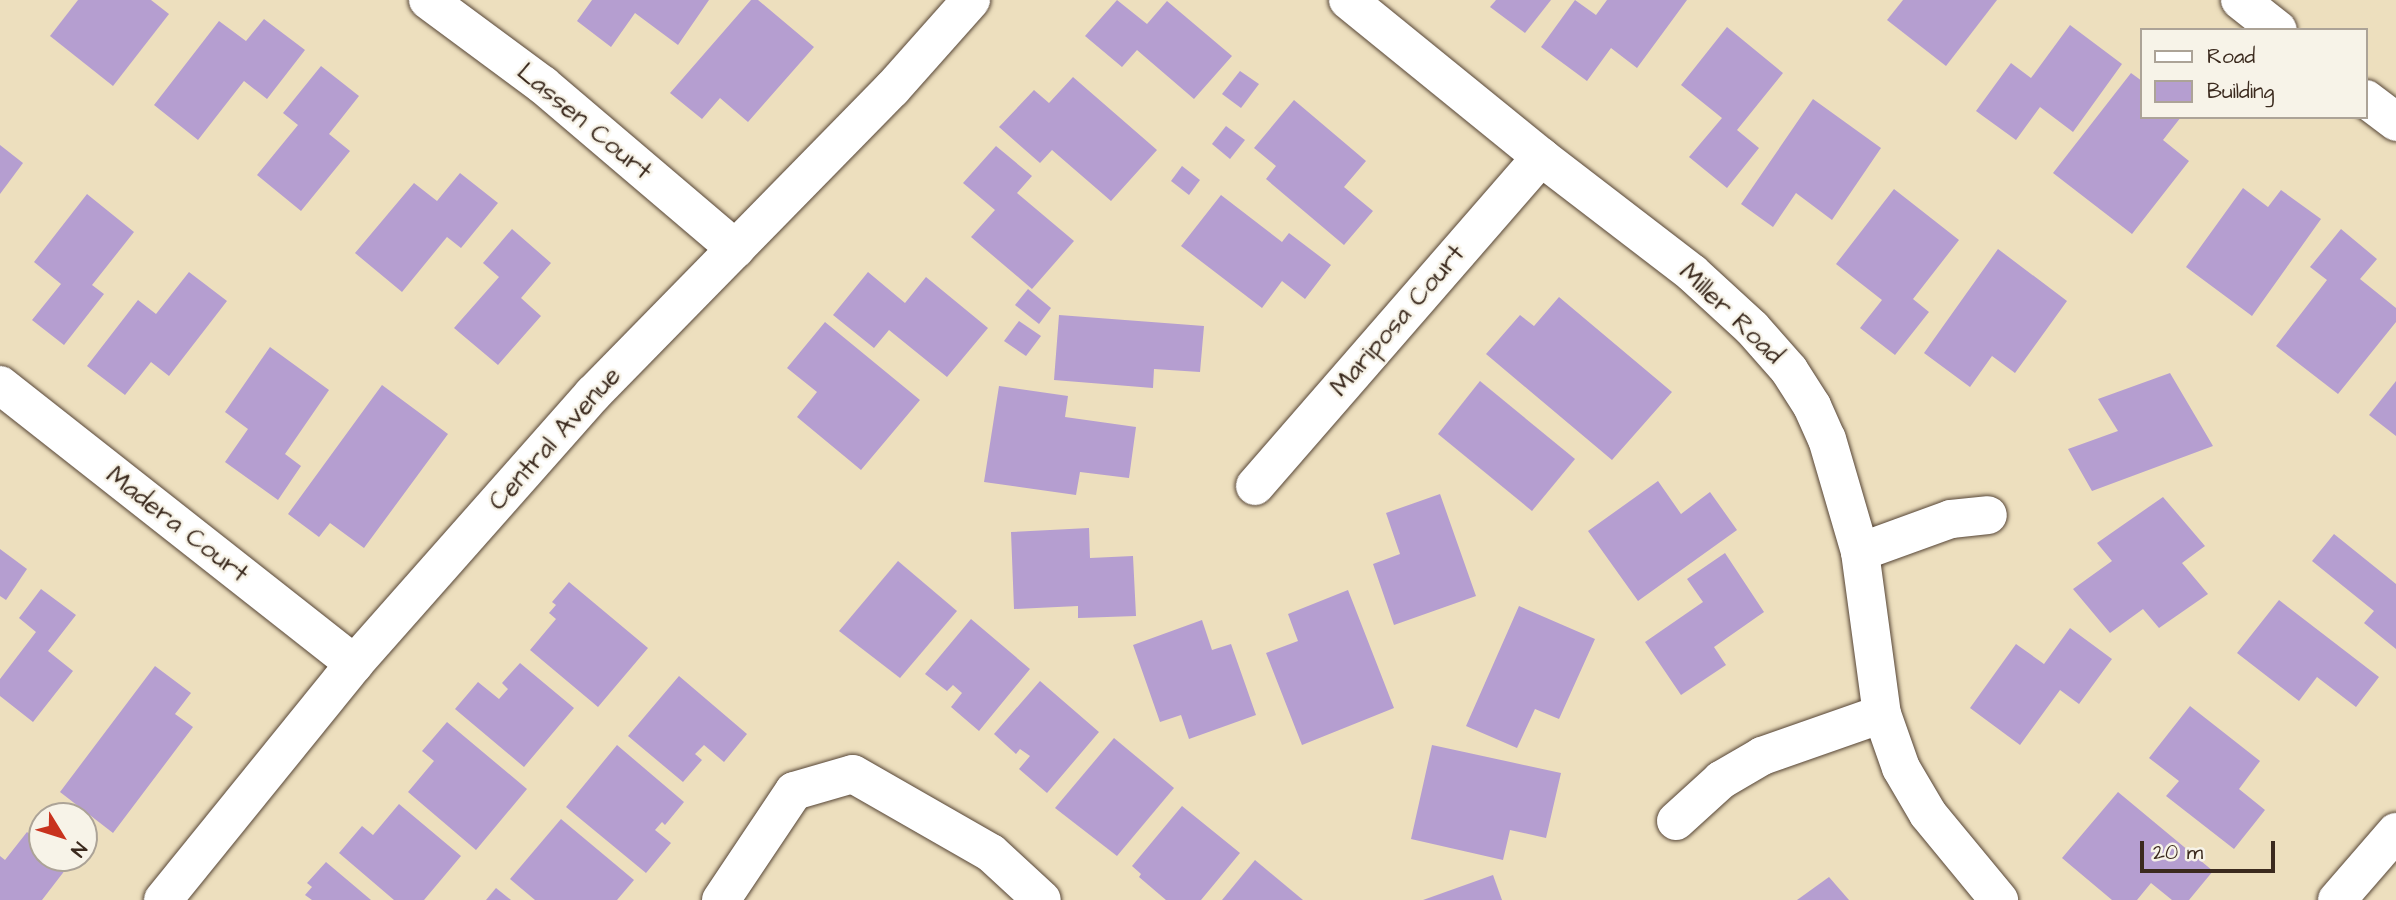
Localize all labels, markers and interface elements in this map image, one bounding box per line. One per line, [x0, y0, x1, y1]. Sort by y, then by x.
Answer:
legend [2140, 28, 2368, 119]
text: Road [2207, 42, 2255, 71]
street label: Lassen Court [510, 57, 658, 187]
text: Building [2207, 77, 2274, 106]
street label: Mariposa Court [1324, 239, 1472, 403]
street label: Miller Road [1673, 257, 1789, 371]
street label: Central Avenue [482, 361, 628, 517]
street label: Madera Court [100, 460, 254, 590]
north arrow [28, 802, 98, 872]
scale bar [2144, 827, 2279, 871]
text: N [64, 836, 93, 862]
text: 20 m [2153, 838, 2203, 867]

